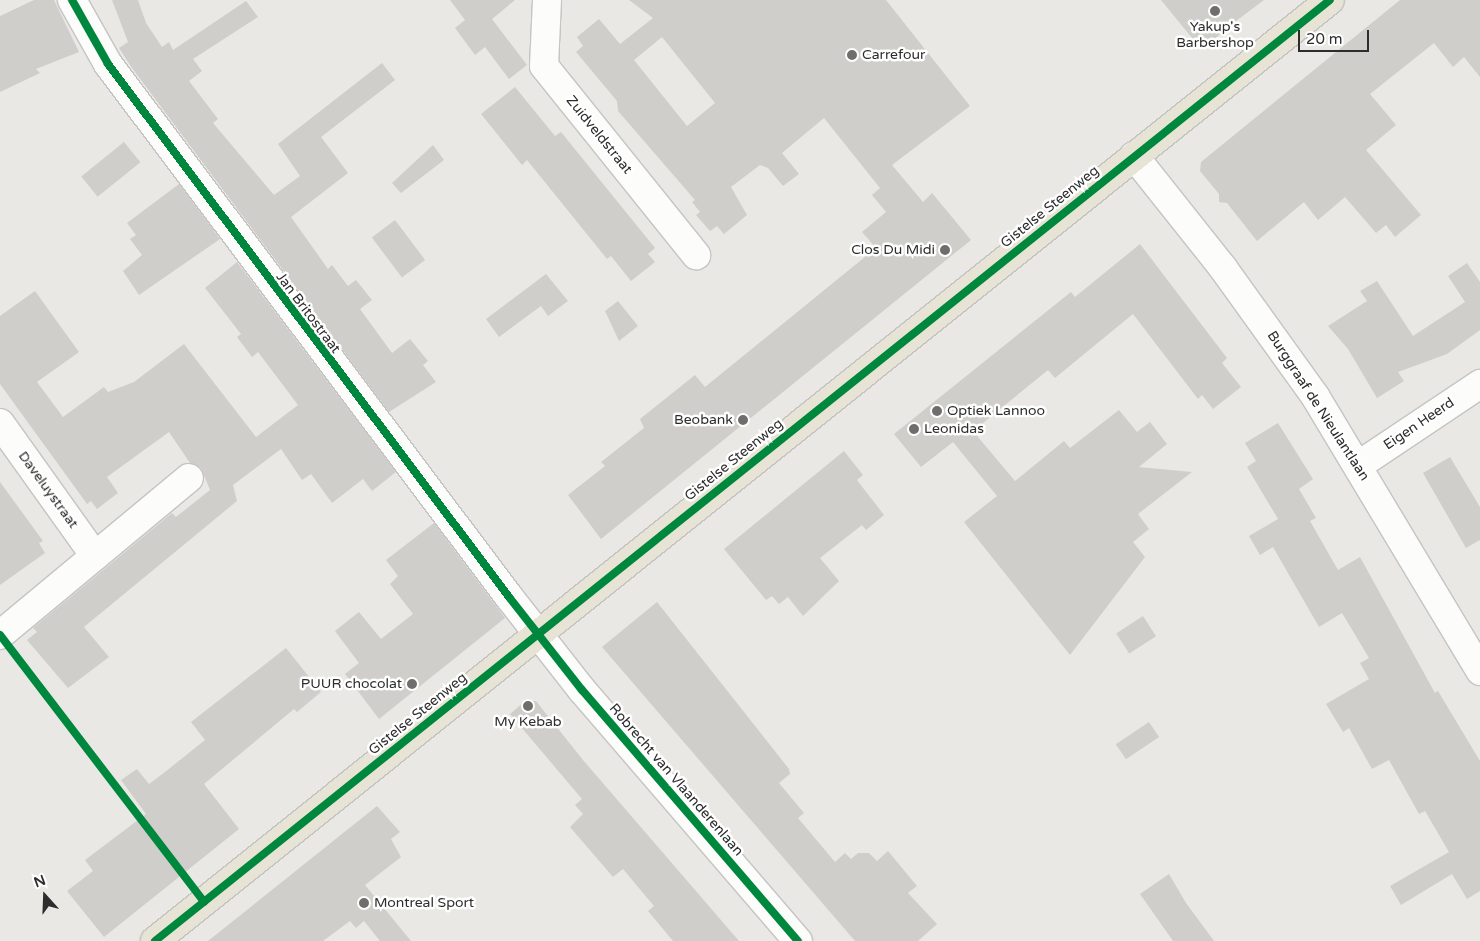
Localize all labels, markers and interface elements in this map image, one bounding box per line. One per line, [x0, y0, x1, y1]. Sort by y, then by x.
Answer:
marker: Yakup's Barbershop [1209, 5, 1221, 17]
place label: Yakup's Barbershop [1176, 19, 1254, 52]
scale bar [1300, 20, 1371, 52]
text: 20 m [1306, 30, 1343, 48]
place label: Carrefour [862, 47, 925, 63]
marker: Carrefour [846, 49, 858, 61]
street label: Zuidveldstraat [562, 93, 636, 177]
street label: Gistelse Steenweg [998, 162, 1102, 252]
place label: Clos Du Midi [851, 242, 935, 258]
marker: Clos Du Midi [939, 244, 951, 256]
street label: Jan Britostraat [272, 269, 344, 357]
street label: Burggraaf de Nieulantlaan [1263, 328, 1373, 484]
street label: Eigen Heerd [1380, 394, 1458, 454]
place label: Optiek Lannoo [947, 403, 1045, 419]
marker: Optiek Lannoo [931, 405, 943, 417]
place label: Beobank [674, 412, 733, 428]
marker: Beobank [737, 414, 749, 426]
street label: Gistelse Steenweg [682, 415, 786, 505]
place label: Leonidas [924, 421, 984, 437]
marker: Leonidas [908, 423, 920, 435]
street label: Daveluystraat [14, 448, 82, 532]
street label: Gistelse Steenweg [366, 669, 470, 759]
place label: PUUR chocolat [301, 676, 402, 692]
marker: PUUR chocolat [406, 678, 418, 690]
marker: My Kebab [522, 700, 534, 712]
street label: Robrecht van Vlaanderenlaan [605, 701, 747, 859]
place label: My Kebab [494, 714, 562, 730]
north arrow [20, 871, 70, 921]
text: N [32, 872, 48, 891]
place label: Montreal Sport [374, 895, 474, 911]
marker: Montreal Sport [358, 897, 370, 909]

